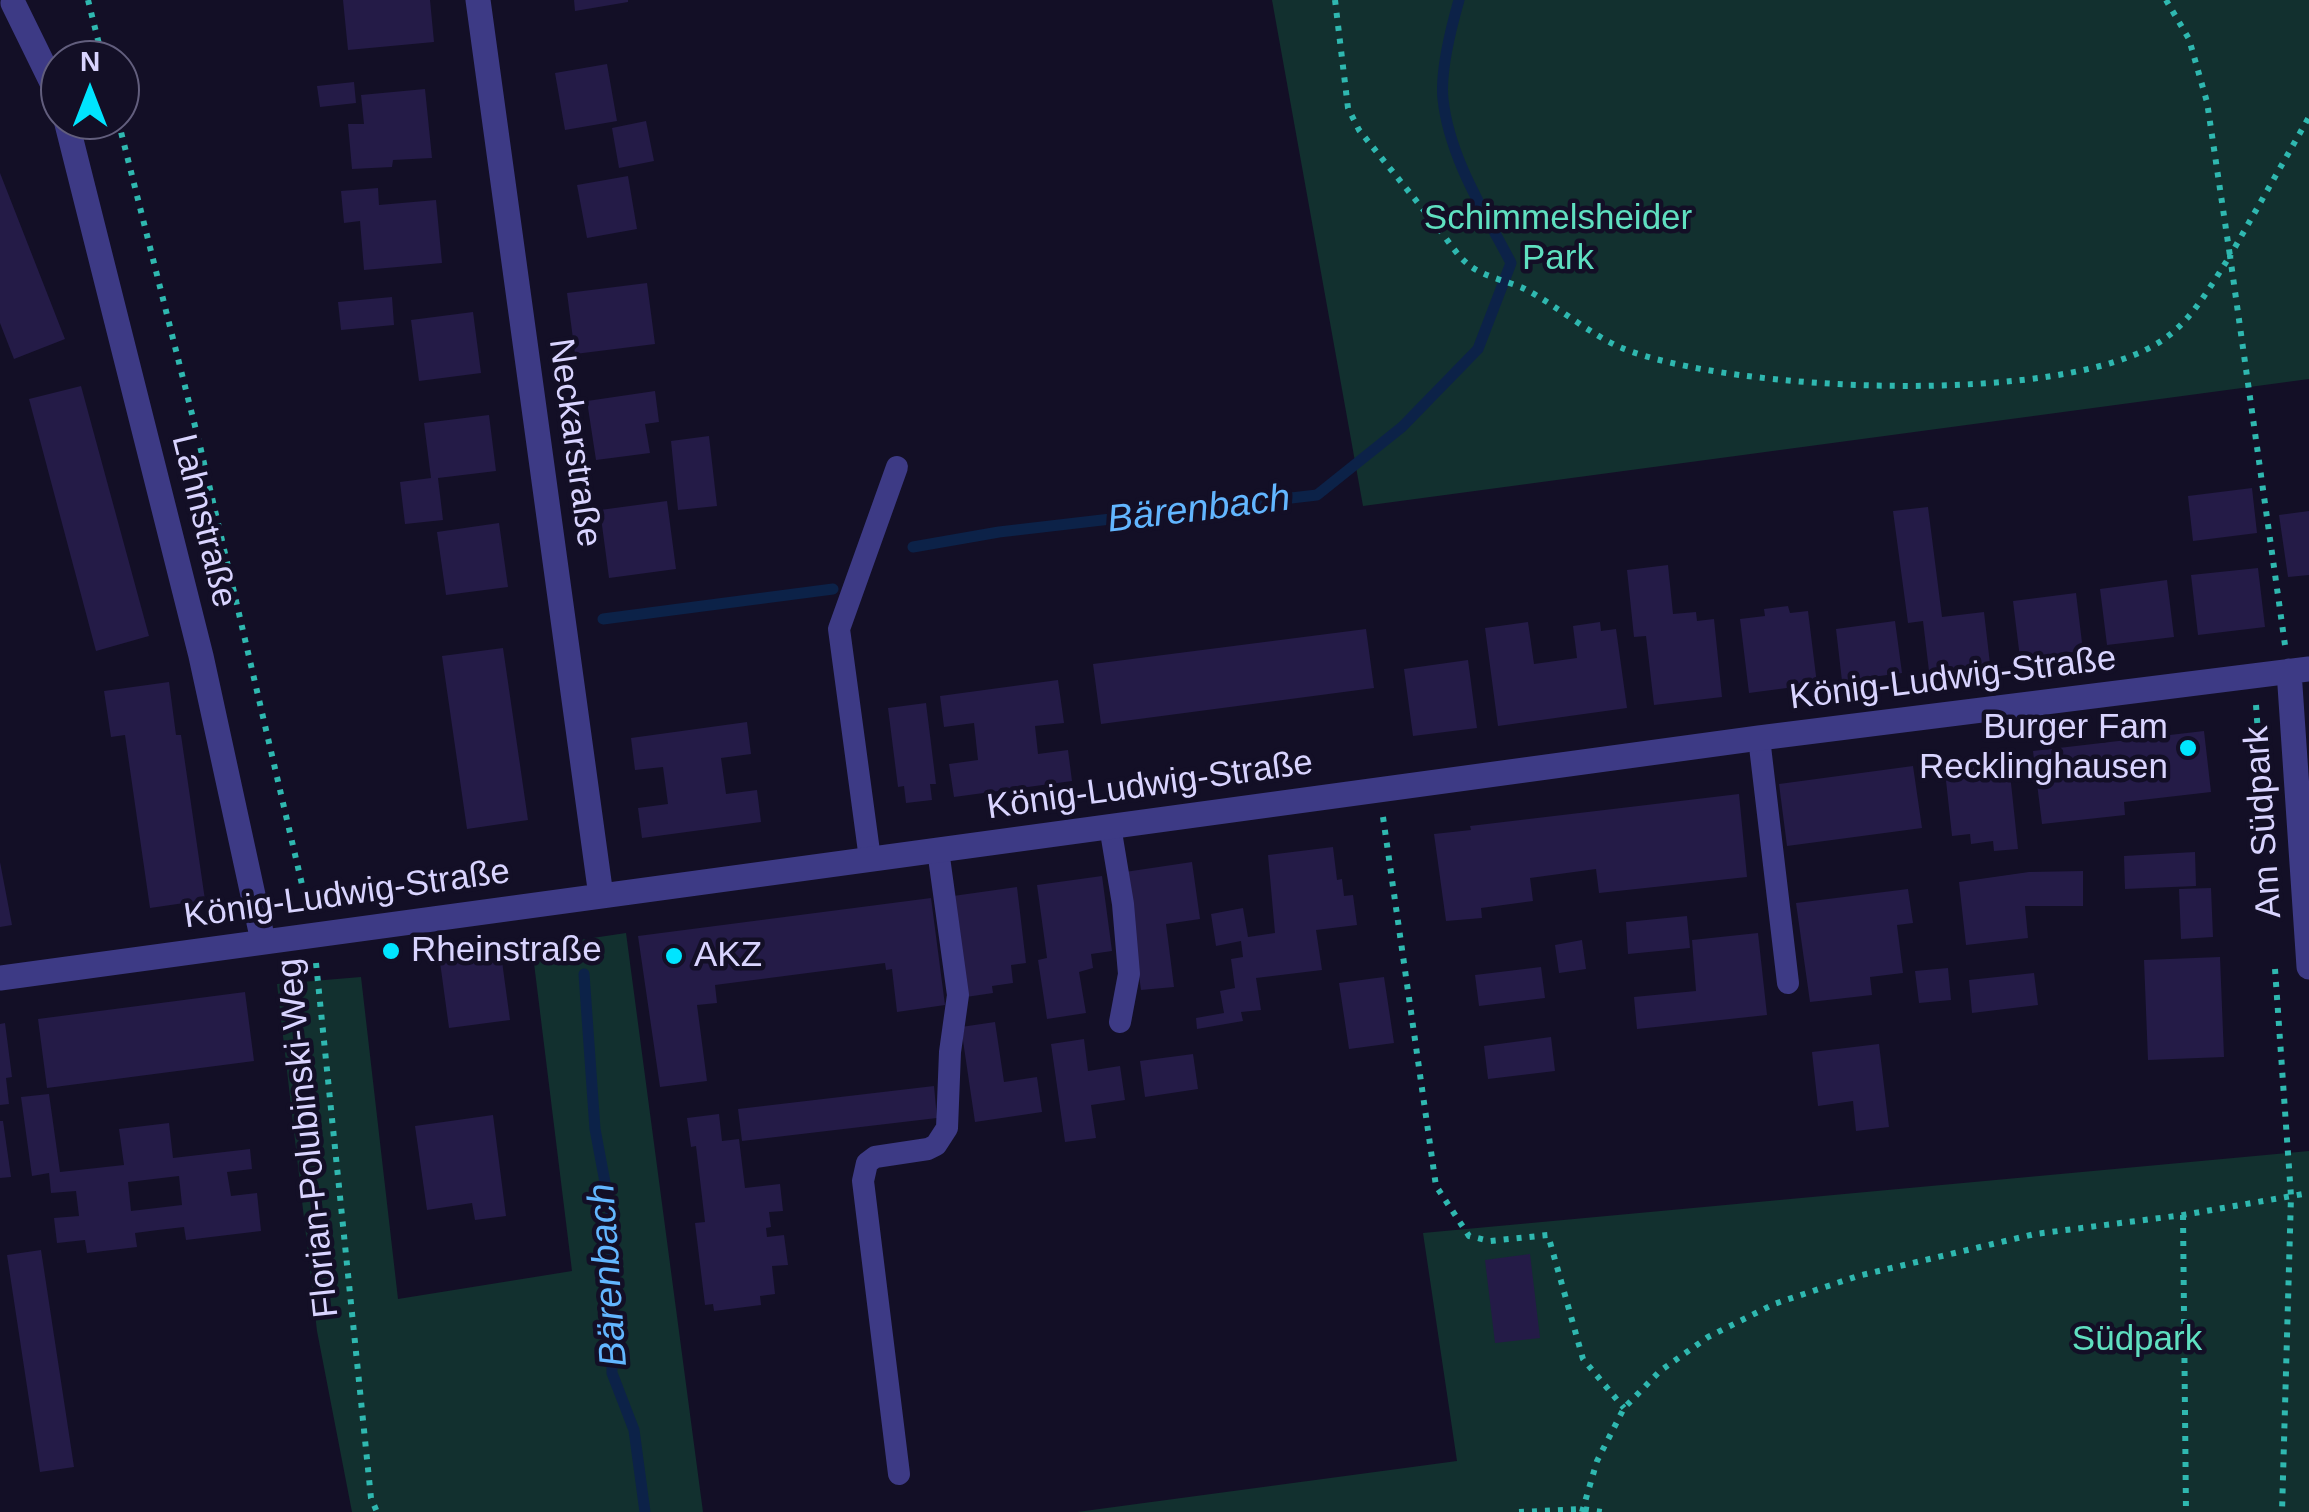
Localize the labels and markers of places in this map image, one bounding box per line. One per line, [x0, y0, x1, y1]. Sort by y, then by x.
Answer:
place label: Burger Fam Recklinghausen [1919, 707, 2168, 789]
marker: Burger Fam Recklinghausen [2177, 737, 2199, 759]
place label: Rheinstraße [411, 930, 602, 972]
place label: AKZ [694, 935, 762, 977]
marker: Rheinstraße [380, 940, 402, 962]
marker: AKZ [663, 945, 685, 967]

